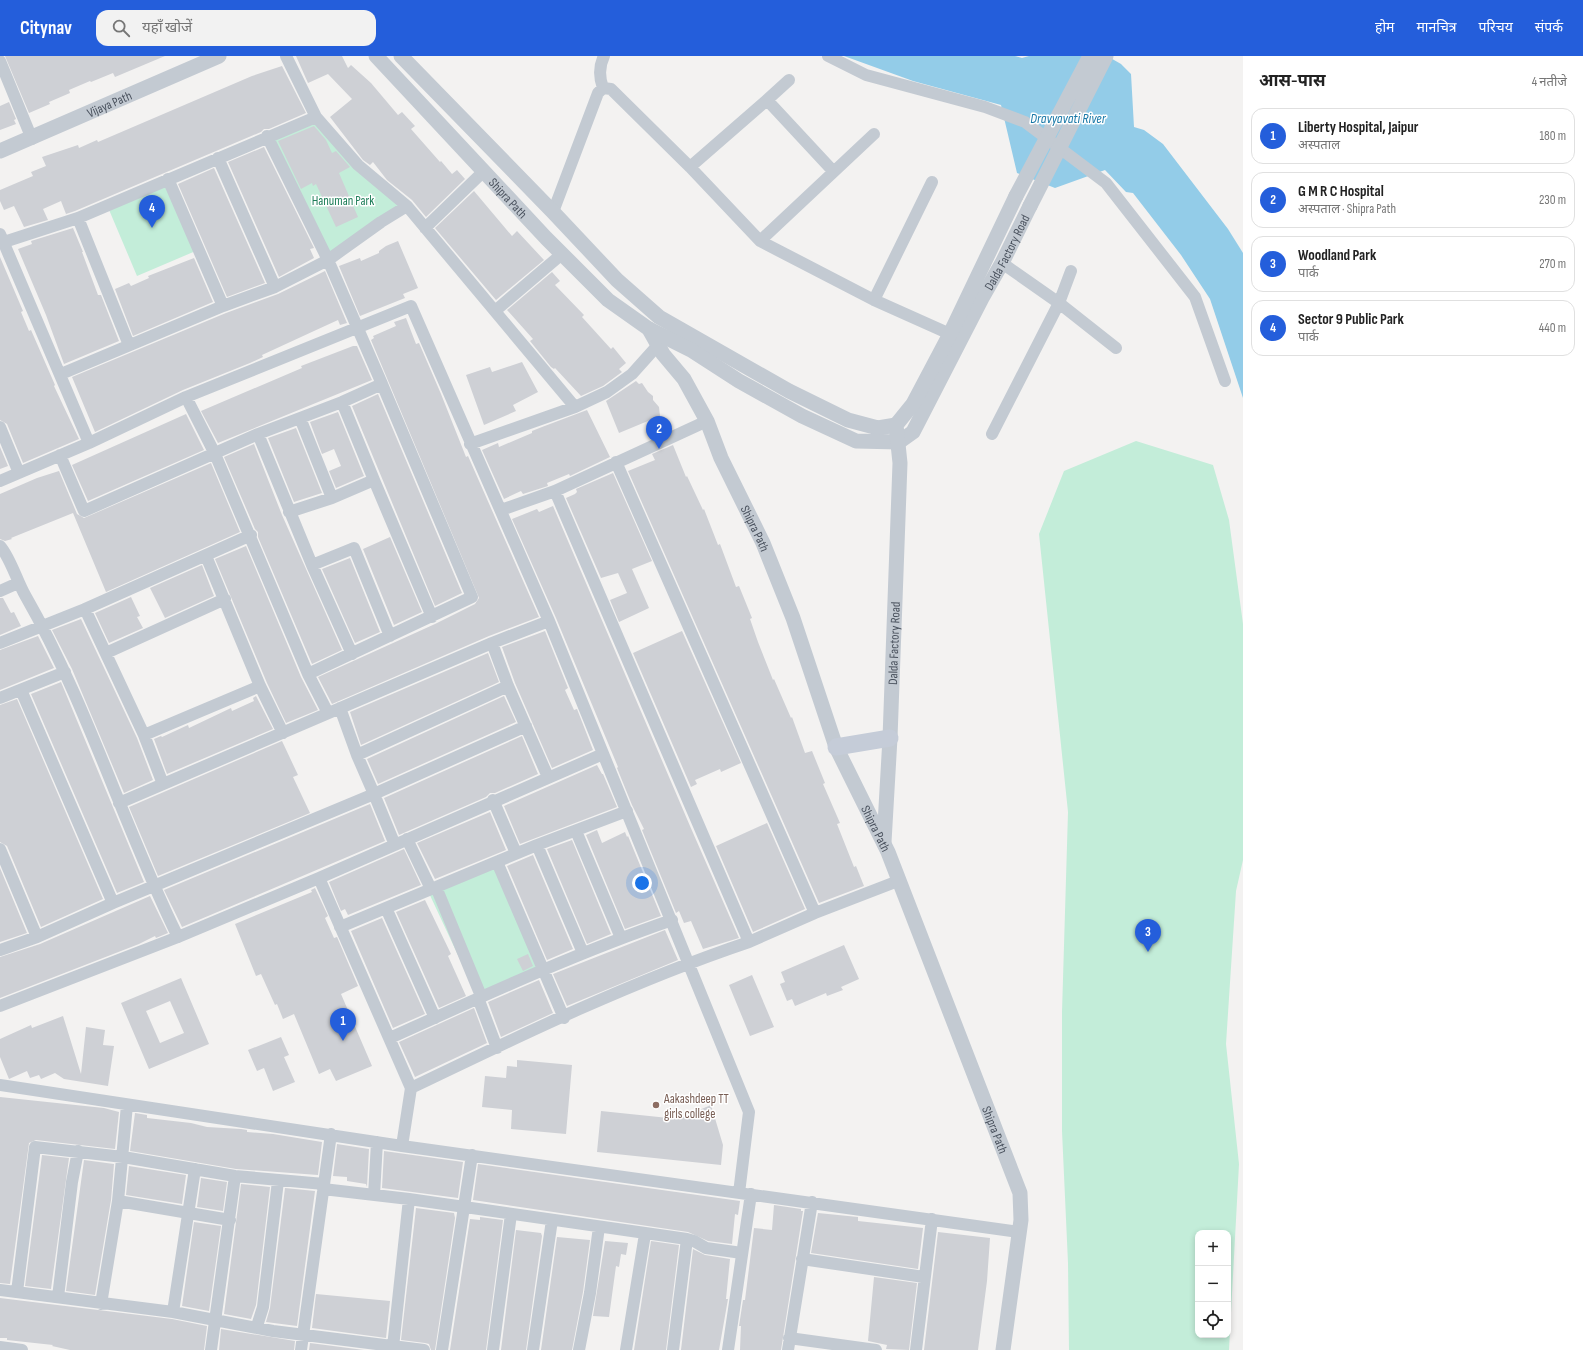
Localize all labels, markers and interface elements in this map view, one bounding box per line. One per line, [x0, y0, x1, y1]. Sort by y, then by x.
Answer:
search box [96, 10, 376, 46]
text: Citynav [20, 17, 72, 40]
icon: search [110, 17, 132, 39]
text: यहाँ खोजें [142, 18, 192, 37]
text: होम [1375, 19, 1394, 36]
text: मानचित्र [1416, 19, 1457, 36]
text: परिचय [1479, 19, 1513, 36]
text: संपर्क [1535, 19, 1563, 36]
text: आस-पास [1259, 71, 1326, 91]
text: 4 नतीजे [1532, 74, 1567, 90]
street label: Vijaya Path [85, 88, 134, 121]
water label: Dravyavati River [1030, 110, 1107, 127]
text: Liberty Hospital, Jaipur [1298, 118, 1418, 137]
text: 1 [1270, 128, 1276, 144]
text: 180 m [1540, 128, 1566, 144]
text: अस्पताल [1298, 137, 1340, 153]
street label: Shipra Path [485, 175, 530, 222]
text: G M R C Hospital [1298, 182, 1384, 201]
text: 2 [1270, 192, 1276, 208]
text: 230 m [1539, 192, 1566, 208]
park label: Hanuman Park [312, 193, 374, 209]
pin: 4 [139, 195, 165, 228]
text: अस्पताल · Shipra Path [1298, 201, 1396, 217]
street label: Dalda Factory Road [981, 212, 1034, 293]
text: Woodland Park [1298, 246, 1376, 265]
text: 3 [1270, 256, 1276, 272]
text: 270 m [1539, 256, 1566, 272]
text: पार्क [1298, 265, 1319, 281]
text: Sector 9 Public Park [1298, 310, 1404, 329]
text: 4 [1270, 320, 1276, 336]
text: 440 m [1539, 320, 1566, 336]
text: पार्क [1298, 329, 1319, 345]
pin: 2 [646, 416, 672, 449]
street label: Shipra Path [737, 503, 773, 554]
street label: Dalda Factory Road [885, 601, 904, 685]
street label: Shipra Path [857, 803, 894, 854]
your location [632, 873, 652, 893]
pin: 3 [1135, 919, 1161, 952]
pin: 1 [330, 1008, 356, 1041]
place label: Aakashdeep TT girls college [663, 1091, 729, 1122]
marker: Aakashdeep TT girls college [651, 1100, 661, 1110]
street label: Shipra Path [978, 1104, 1011, 1156]
map controls [1195, 1230, 1231, 1338]
button: + [1195, 1230, 1231, 1266]
button: − [1195, 1266, 1231, 1302]
button: locate [1195, 1302, 1231, 1338]

